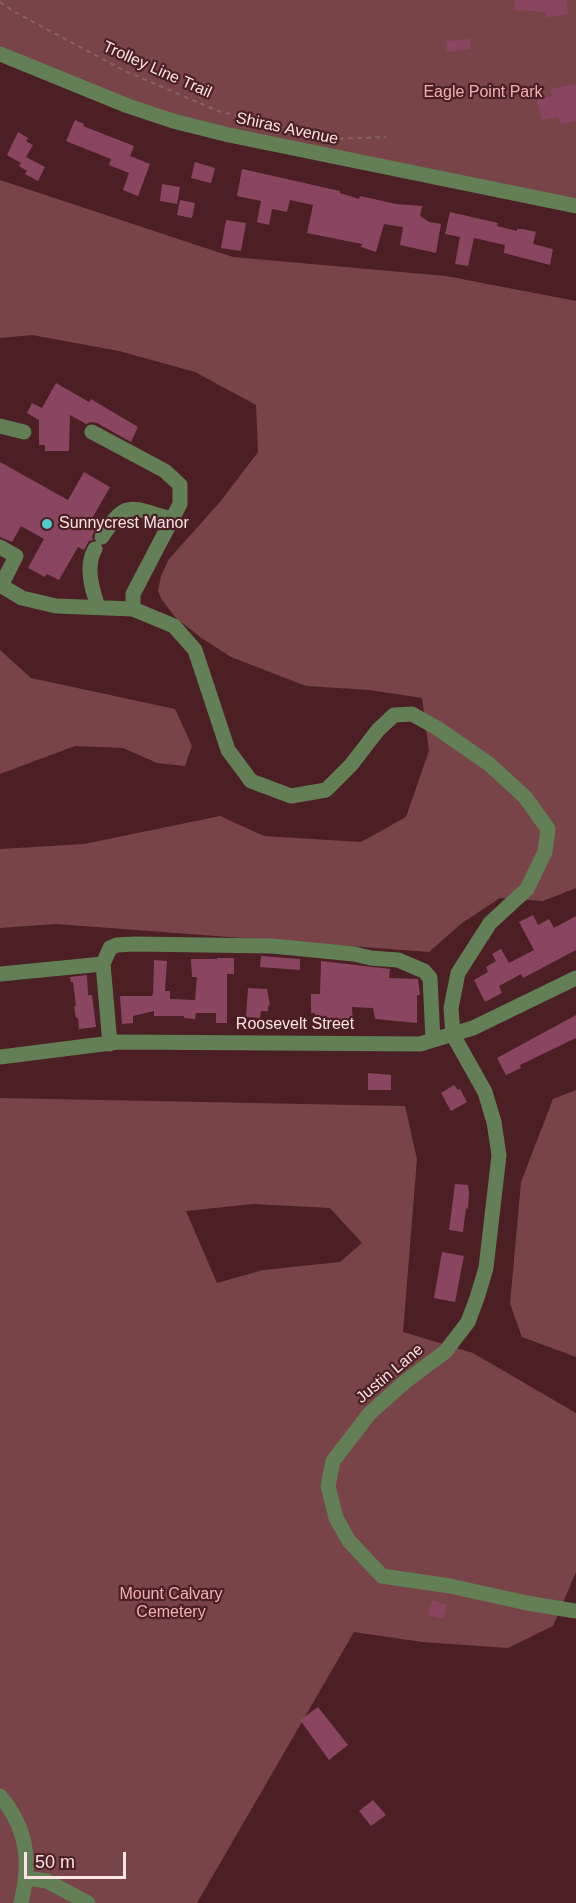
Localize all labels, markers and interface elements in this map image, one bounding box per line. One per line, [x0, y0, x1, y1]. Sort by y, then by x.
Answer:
street label: Trolley Line Trail [100, 37, 214, 103]
park label: Eagle Point Park [423, 83, 543, 103]
street label: Shiras Avenue [234, 109, 340, 149]
place label: Sunnycrest Manor [59, 514, 189, 534]
marker: Sunnycrest Manor [40, 517, 54, 531]
street label: Roosevelt Street [236, 1015, 354, 1035]
street label: Justin Lane [352, 1340, 428, 1408]
park label: Mount Calvary Cemetery [119, 1585, 223, 1623]
scale bar [27, 1840, 129, 1878]
text: 50 m [35, 1852, 75, 1872]

